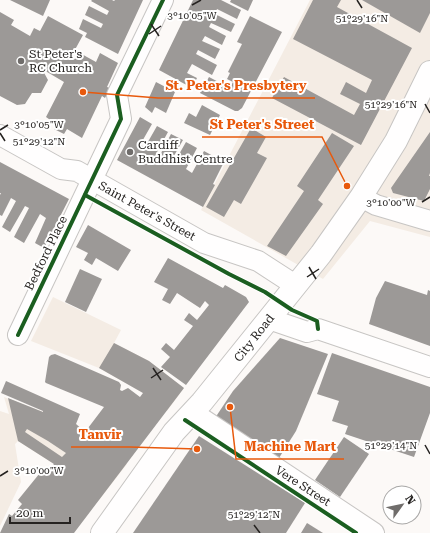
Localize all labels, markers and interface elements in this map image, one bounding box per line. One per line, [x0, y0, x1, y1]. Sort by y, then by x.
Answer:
text: 3°10'05"W [167, 10, 218, 21]
text: 51°29'16"N [336, 13, 388, 24]
place label: St Peter's RC Church [29, 47, 92, 75]
marker: St Peter's RC Church [16, 56, 26, 66]
callout: St. Peter's Presbytery [158, 73, 315, 98]
text: St. Peter's Presbytery [165, 78, 307, 93]
text: 51°29'16"N [365, 99, 417, 110]
callout: St Peter's Street [202, 112, 322, 137]
text: St Peter's Street [210, 117, 315, 132]
text: 3°10'05"W [14, 119, 65, 130]
text: 51°29'12"N [13, 136, 65, 147]
place label: Cardiff Buddhist Centre [138, 138, 233, 166]
marker: Cardiff Buddhist Centre [125, 147, 135, 157]
street label: Saint Peter's Street [96, 178, 198, 244]
text: 3°10'00"W [366, 197, 417, 208]
street label: Bedford Place [22, 213, 70, 292]
street label: City Road [231, 311, 277, 365]
callout: Tanvir [71, 422, 130, 447]
text: Tanvir [78, 427, 122, 442]
callout: Machine Mart [236, 434, 344, 459]
text: Machine Mart [244, 439, 337, 454]
text: 51°29'14"N [365, 440, 417, 451]
street label: Vere Street [273, 463, 334, 509]
text: 3°10'00"W [14, 465, 65, 476]
north arrow [382, 485, 422, 525]
text: N [402, 493, 418, 507]
scale bar [10, 499, 70, 525]
text: 20 m [16, 506, 43, 520]
text: 51°29'12"N [228, 509, 280, 520]

